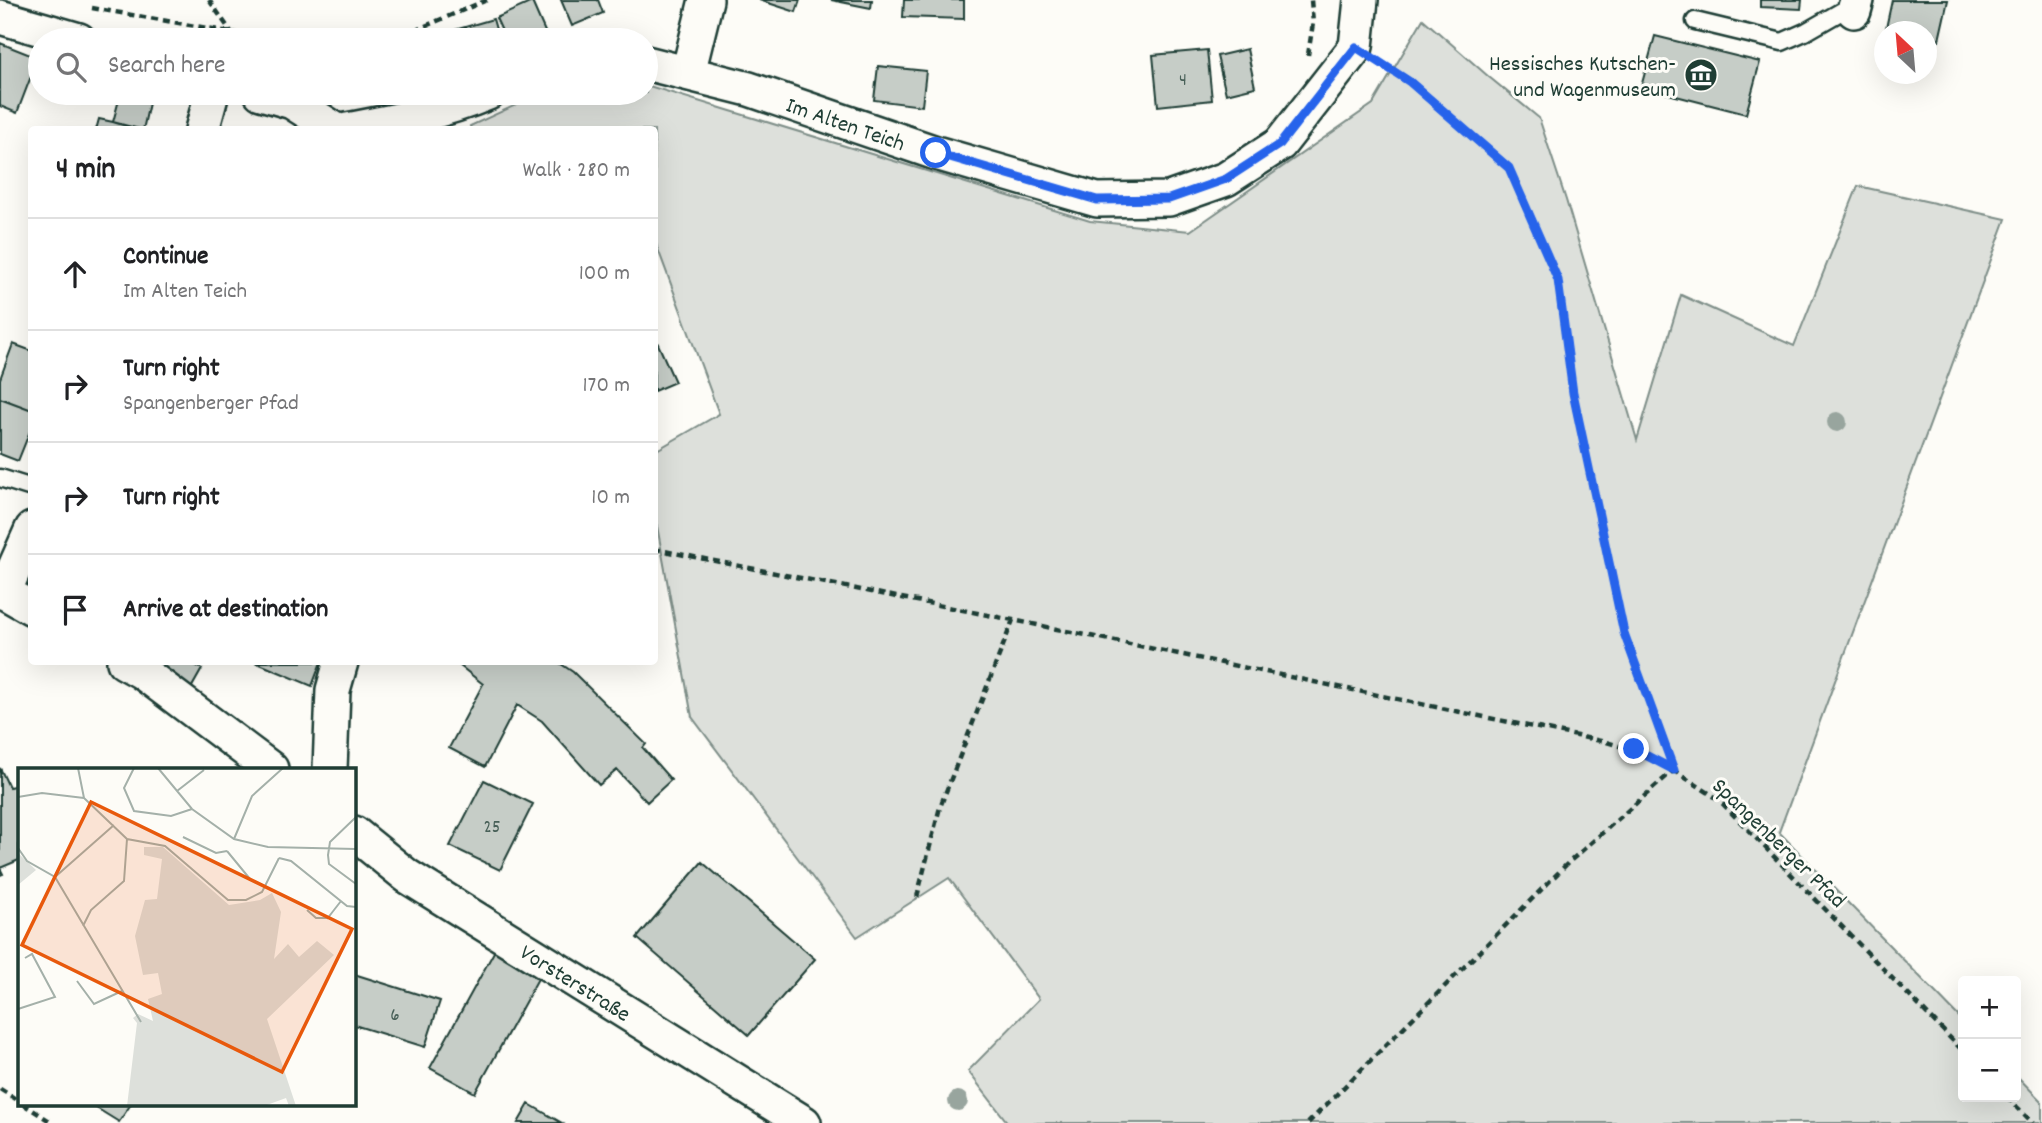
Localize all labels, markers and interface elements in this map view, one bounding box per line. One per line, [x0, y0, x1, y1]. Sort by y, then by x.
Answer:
north arrow [1874, 21, 1937, 84]
search box [28, 28, 658, 105]
icon: search [52, 48, 90, 86]
text: Search here [108, 48, 226, 85]
place label: Hessisches Kutschen- und Wagenmuseum [1489, 49, 1676, 108]
museum icon: Hessisches Kutschen- und Wagenmuseum [1682, 56, 1720, 94]
house number: 4 [1179, 68, 1187, 95]
street label: Im Alten Teich [781, 91, 909, 162]
route start [920, 137, 951, 168]
text: 4 min [56, 150, 115, 193]
text: Walk · 280 m [522, 155, 630, 188]
text: Continue [123, 239, 208, 276]
icon: ahead [56, 255, 94, 293]
text: 100 m [579, 258, 630, 291]
text: Im Alten Teich [123, 276, 247, 309]
text: Turn right [123, 351, 220, 388]
icon: right [56, 367, 94, 405]
text: 170 m [583, 370, 630, 403]
text: Spangenberger Pfad [123, 388, 299, 421]
icon: right [56, 479, 94, 517]
text: Turn right [123, 480, 220, 517]
text: 10 m [591, 482, 630, 515]
icon: arrive [56, 591, 94, 629]
text: Arrive at destination [123, 592, 328, 629]
route end [1618, 733, 1649, 764]
inset map [18, 768, 355, 1106]
street label: Spangenberger Pfad [1703, 772, 1852, 917]
house number: 25 [483, 815, 501, 842]
street label: Vorsterstraße [512, 938, 636, 1032]
map controls [1958, 976, 2021, 1102]
button: + [1958, 976, 2021, 1039]
house number: 6 [390, 1003, 400, 1030]
button: − [1958, 1039, 2021, 1102]

